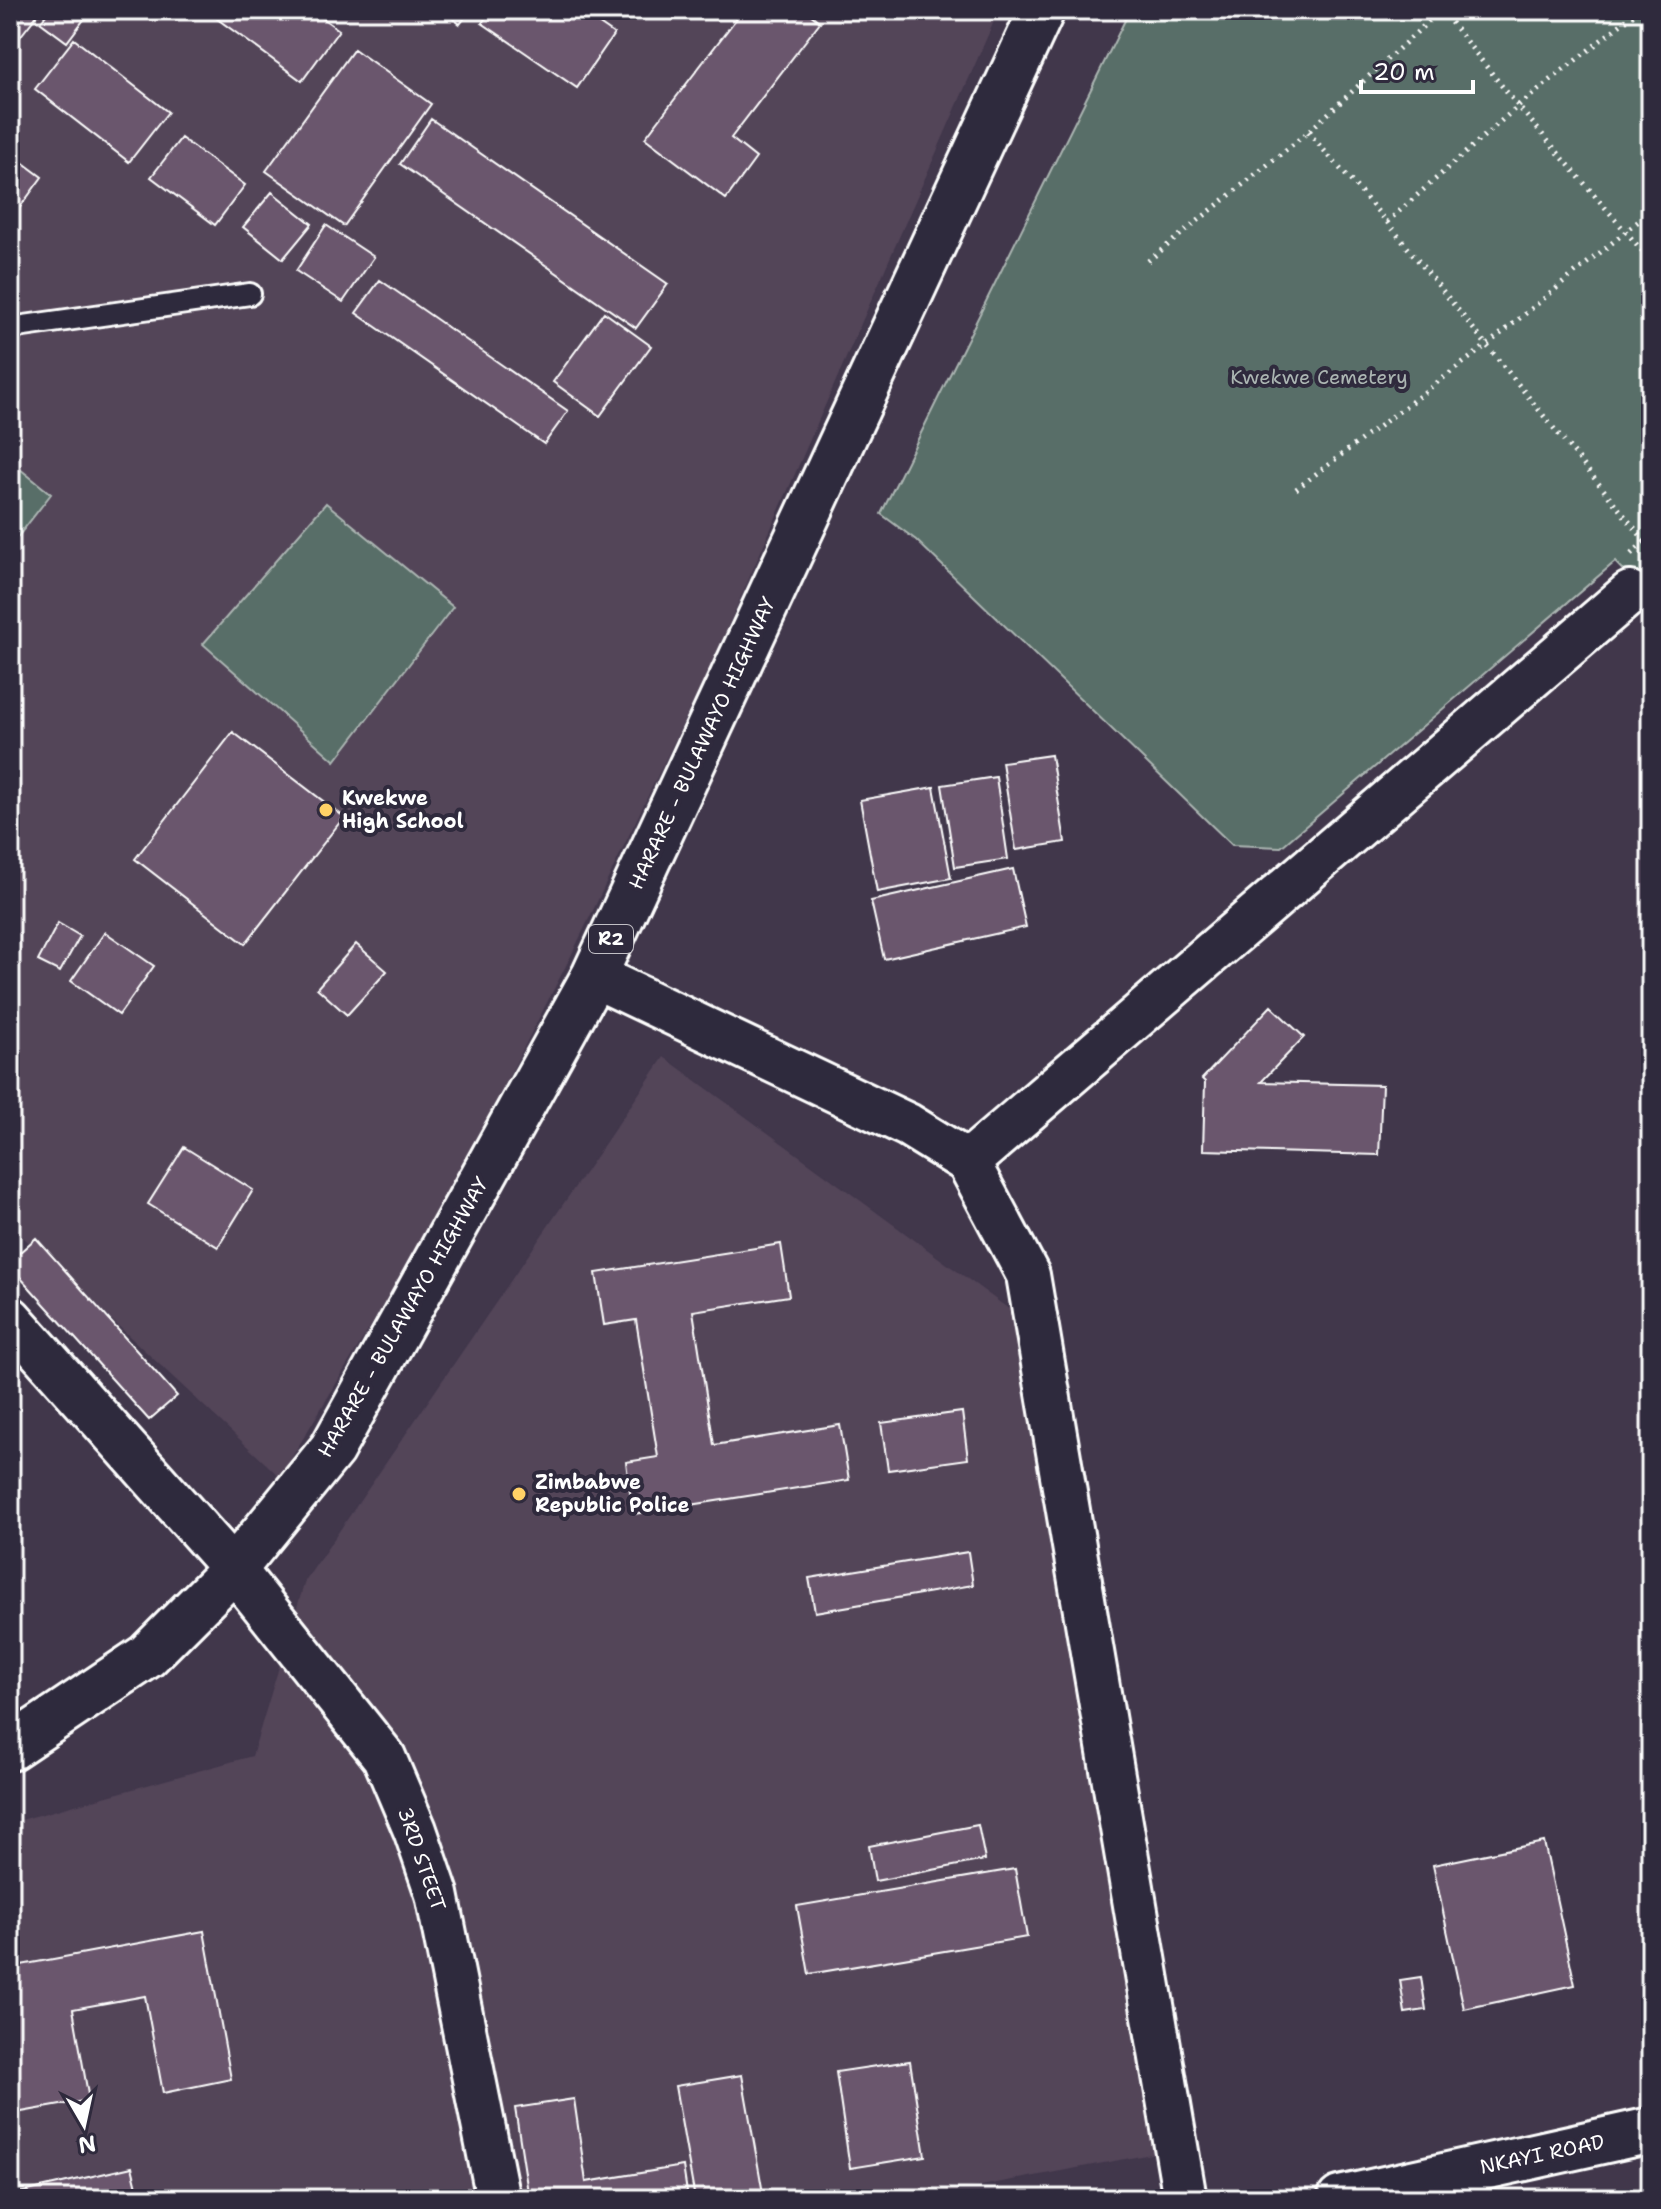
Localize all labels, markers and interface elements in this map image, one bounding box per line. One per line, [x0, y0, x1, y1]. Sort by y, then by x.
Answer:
scale bar [1361, 44, 1473, 94]
text: 20 m [1373, 56, 1435, 88]
park label: Kwekwe Cemetery [1230, 364, 1408, 390]
street label: HARARE - BULAWAYO HIGHWAY [623, 593, 781, 893]
place label: Kwekwe High School [342, 785, 464, 834]
marker: Kwekwe High School [317, 801, 335, 819]
road number: R2 [589, 925, 633, 953]
street label: HARARE - BULAWAYO HIGHWAY [312, 1172, 494, 1462]
place label: Zimbabwe Republic Police [535, 1469, 690, 1518]
marker: Zimbabwe Republic Police [510, 1485, 528, 1503]
street label: 3RD STEET [392, 1804, 452, 1914]
north arrow [44, 2085, 124, 2165]
street label: NKAYI ROAD [1477, 2128, 1607, 2180]
text: N [76, 2129, 98, 2160]

